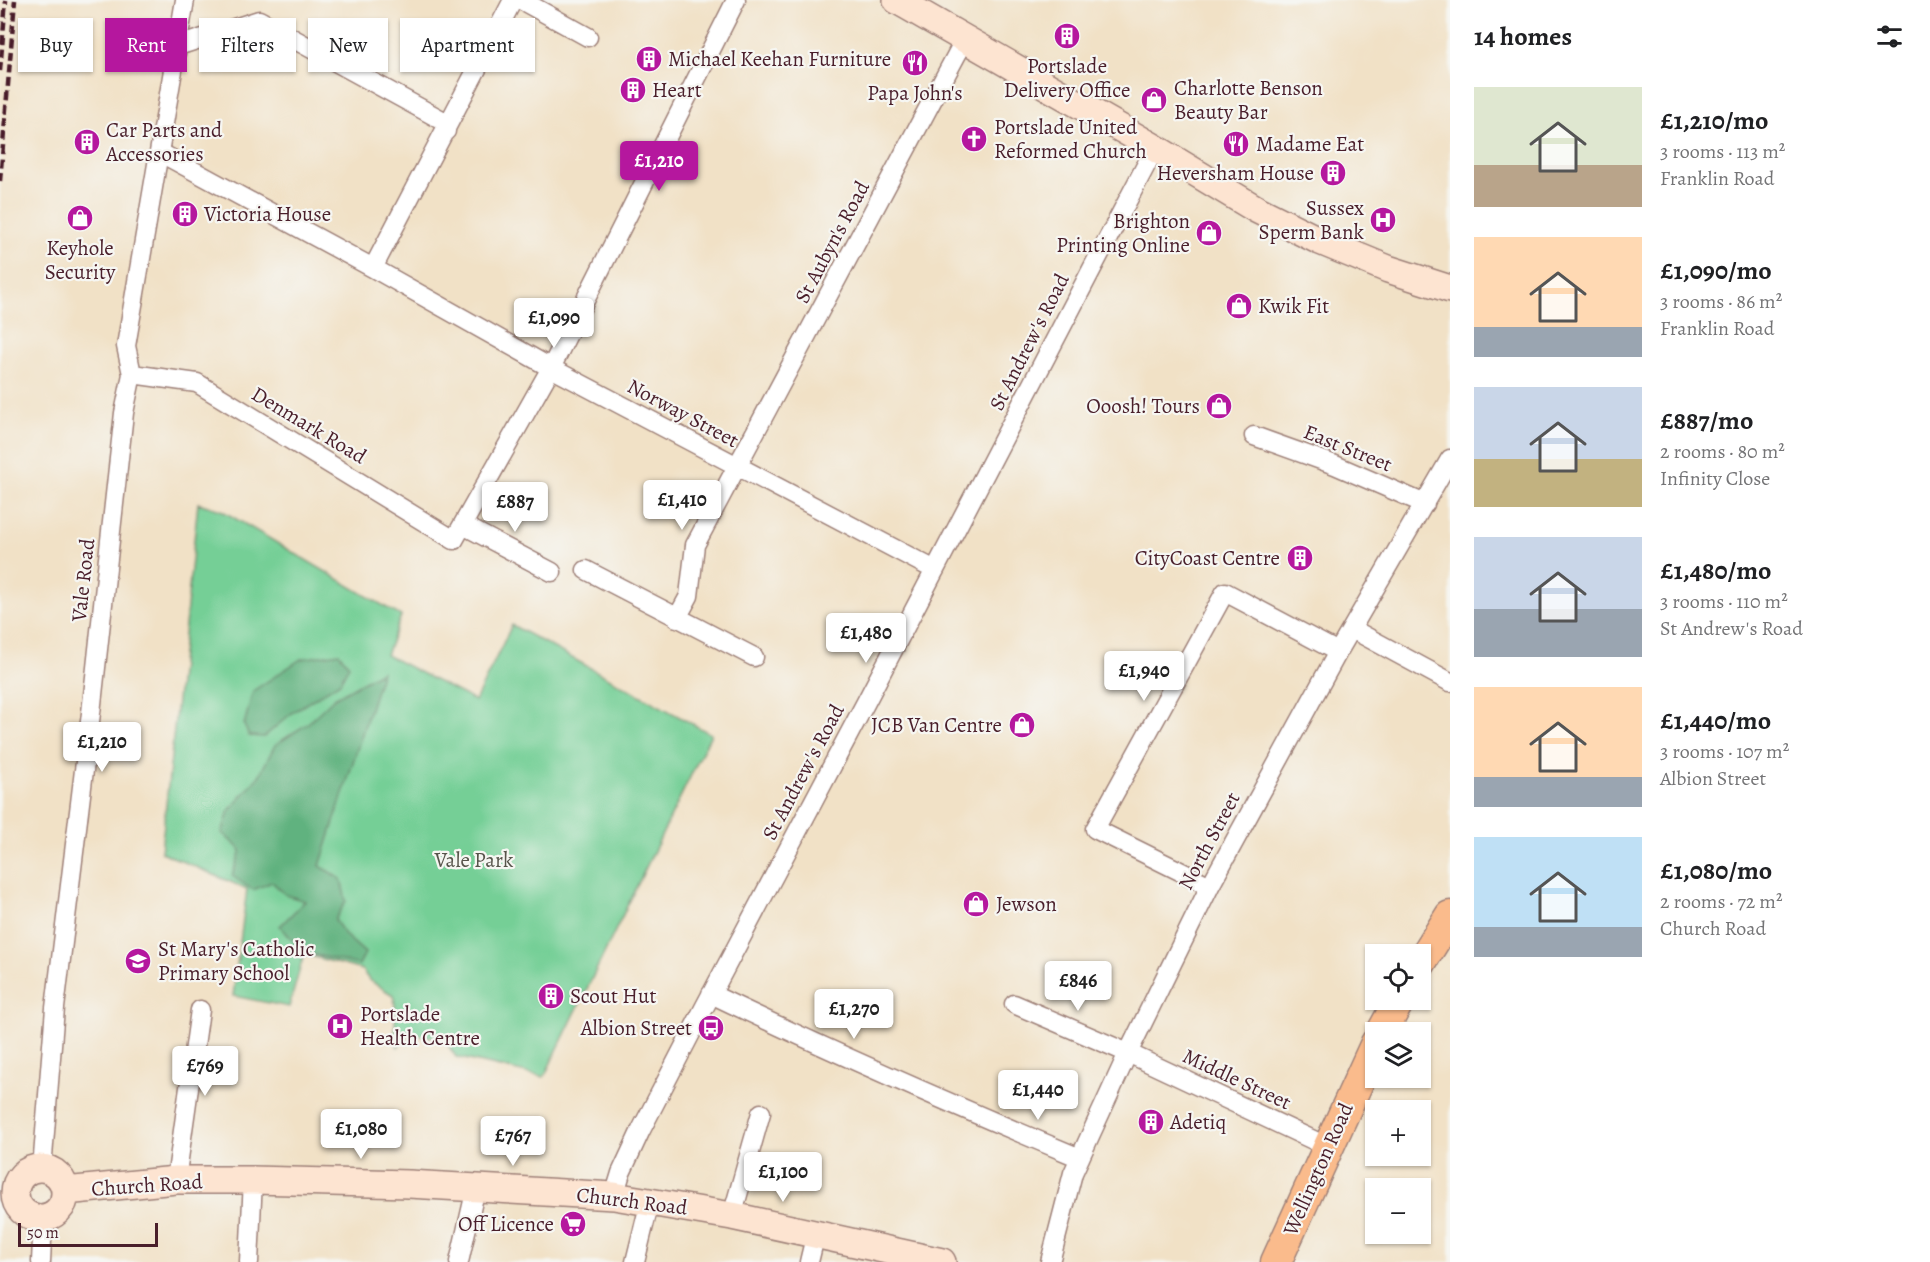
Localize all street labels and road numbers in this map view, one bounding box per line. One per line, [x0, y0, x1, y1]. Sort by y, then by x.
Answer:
street label: St Aubyn's Road [788, 175, 876, 308]
street label: St Andrew's Road [982, 268, 1076, 415]
street label: Norway Street [622, 372, 744, 454]
street label: Denmark Road [246, 380, 372, 471]
street label: East Street [1300, 418, 1396, 478]
street label: Vale Road [65, 536, 101, 624]
street label: St Andrew's Road [755, 698, 851, 845]
street label: North Street [1171, 787, 1247, 895]
street label: Middle Street [1178, 1042, 1296, 1116]
street label: Wellington Road [1276, 1098, 1360, 1241]
street label: Church Road [90, 1167, 204, 1203]
street label: Church Road [575, 1180, 690, 1222]

